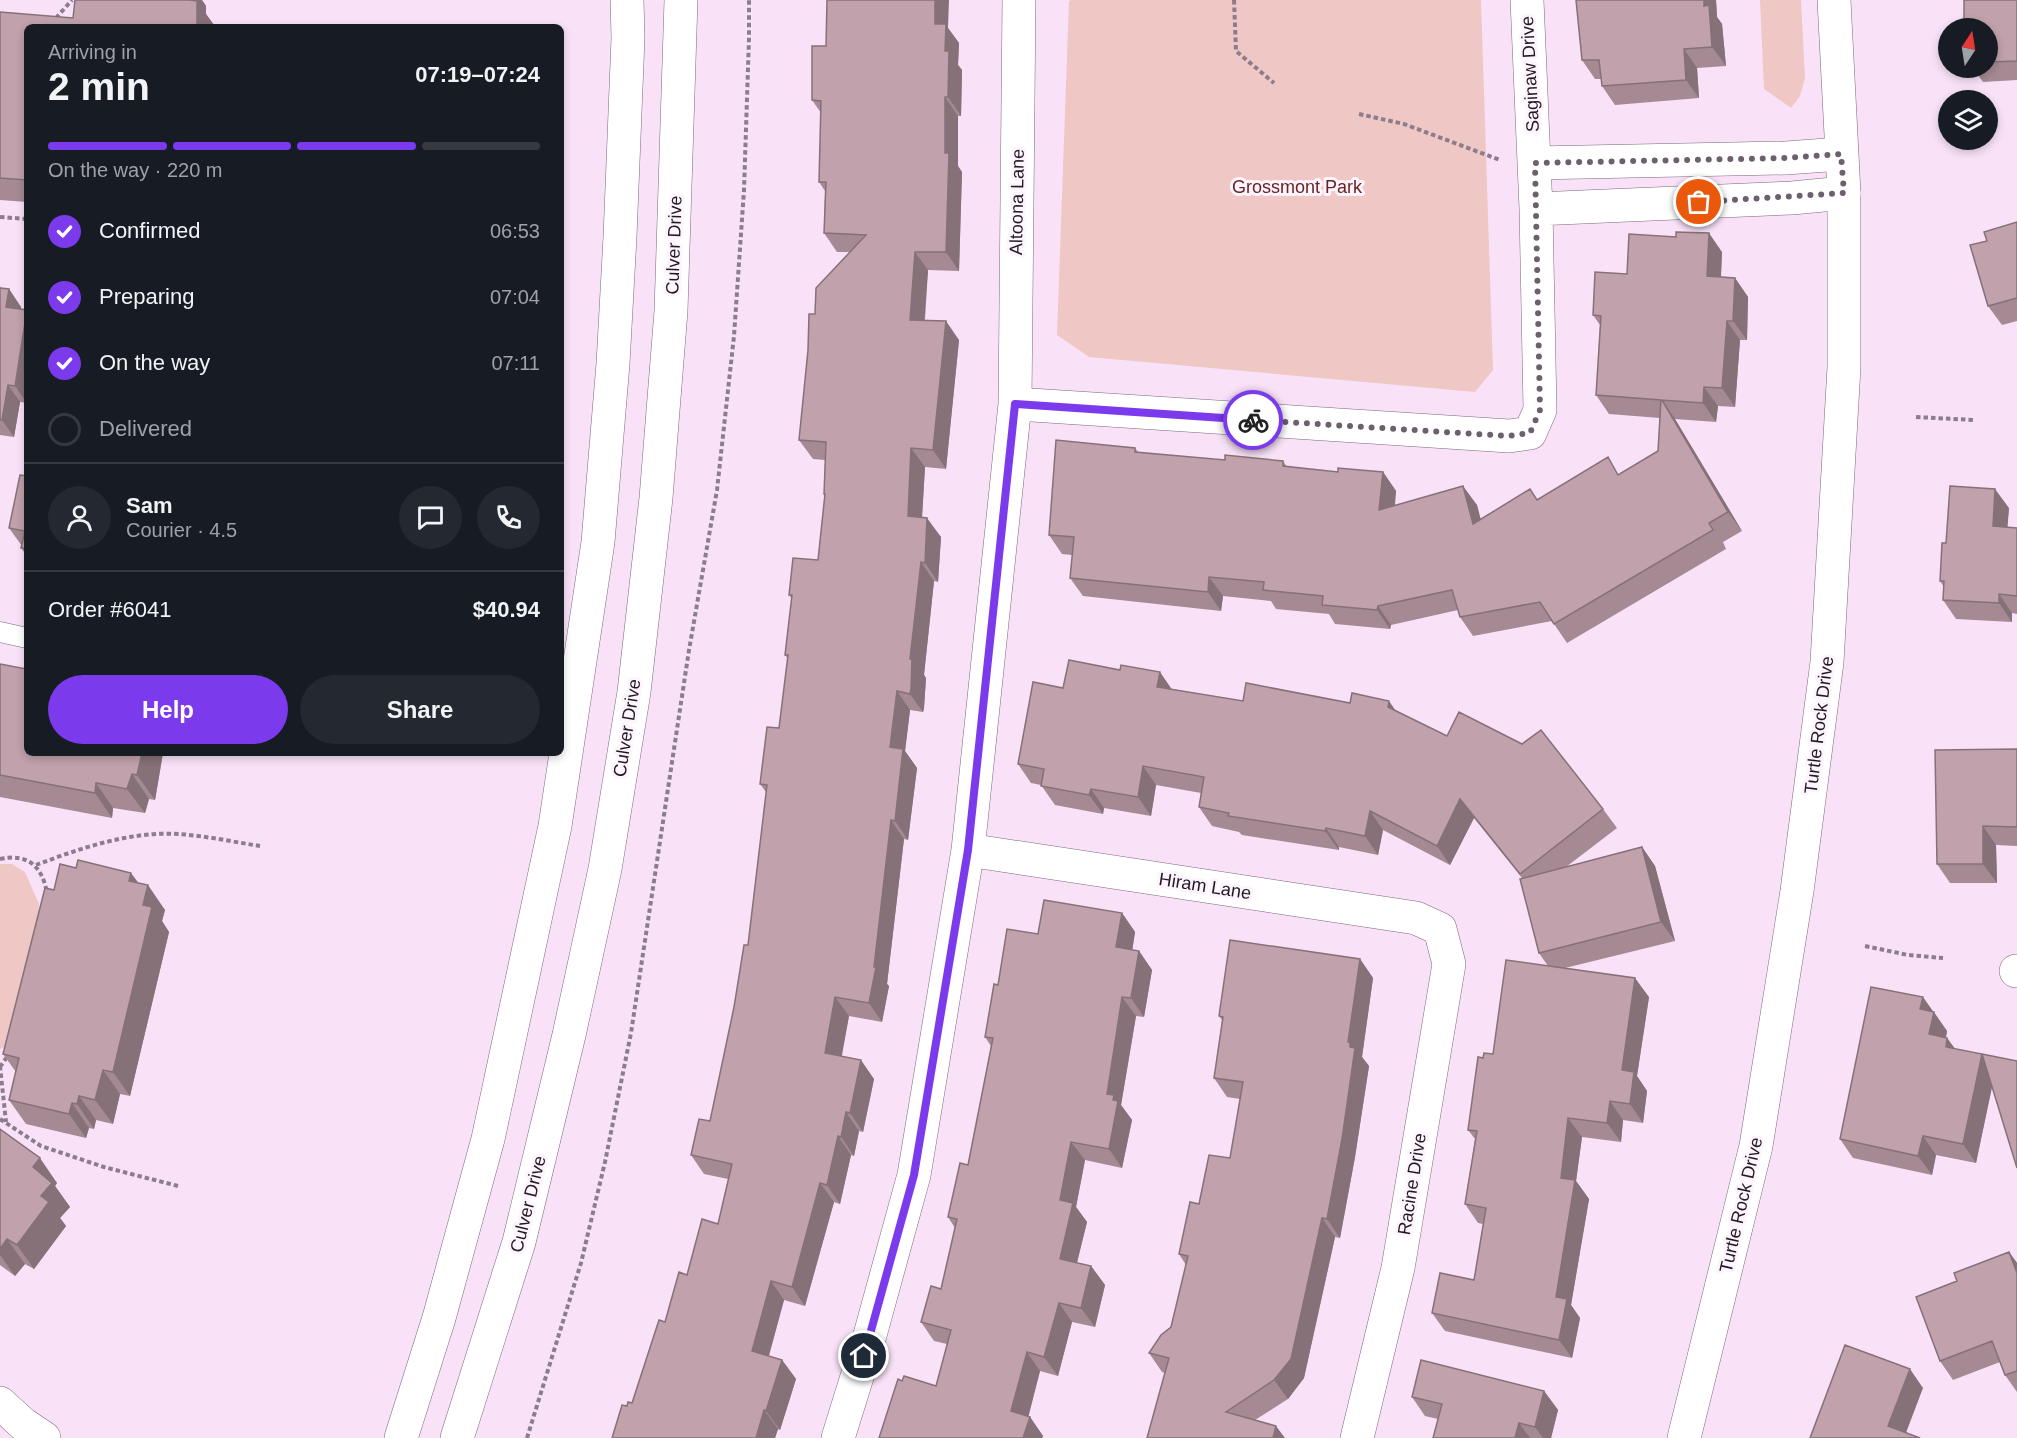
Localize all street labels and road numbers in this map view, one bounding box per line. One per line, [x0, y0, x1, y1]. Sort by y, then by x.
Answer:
street label: Saginaw Drive [1517, 16, 1543, 132]
street label: Altoona Lane [1006, 149, 1028, 255]
street label: Culver Drive [662, 195, 686, 295]
street label: Turtle Rock Drive [1801, 655, 1837, 795]
street label: Culver Drive [609, 678, 645, 778]
street label: Hiram Lane [1157, 869, 1253, 903]
street label: Racine Drive [1394, 1132, 1430, 1236]
street label: Turtle Rock Drive [1716, 1135, 1766, 1275]
street label: Culver Drive [506, 1154, 550, 1254]

